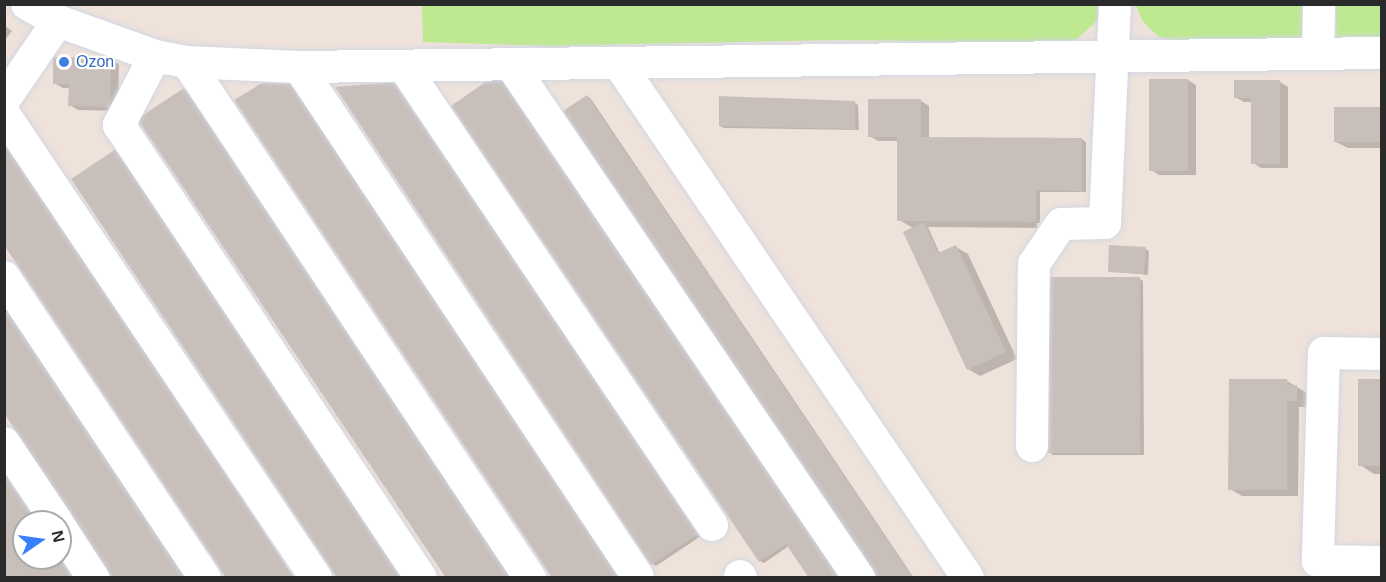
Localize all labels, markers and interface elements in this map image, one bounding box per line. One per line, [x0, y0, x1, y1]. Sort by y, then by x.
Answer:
place label: Ozon [76, 52, 114, 72]
marker: Ozon [57, 55, 71, 69]
north arrow [12, 510, 72, 570]
text: N [48, 529, 68, 544]

